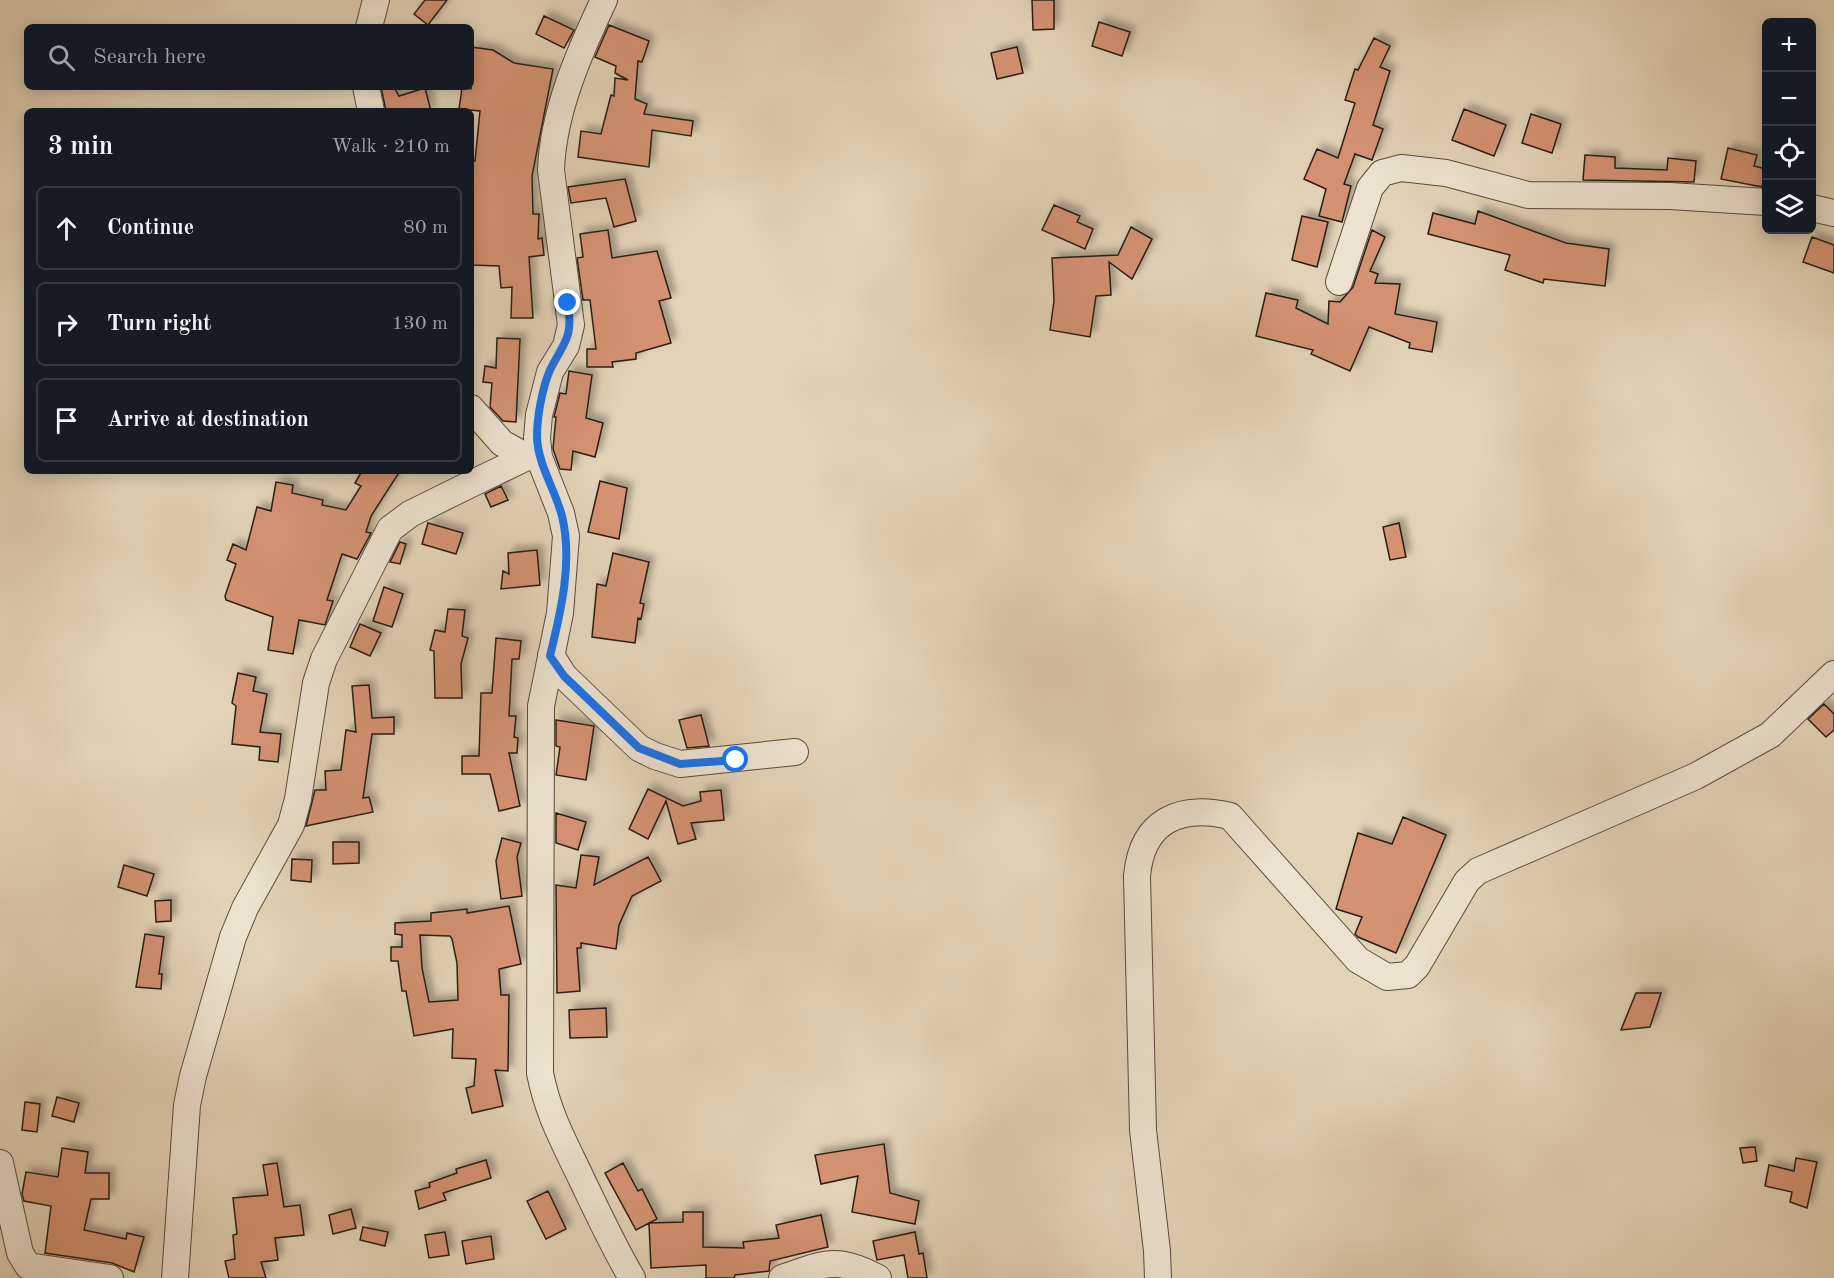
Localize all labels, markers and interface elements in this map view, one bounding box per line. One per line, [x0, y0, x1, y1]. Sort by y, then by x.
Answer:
map controls [1762, 18, 1816, 234]
button: + [1762, 18, 1816, 72]
search box [24, 24, 474, 90]
icon: search [45, 41, 78, 74]
text: Search here [93, 46, 206, 68]
button: − [1762, 72, 1816, 126]
button: locate [1762, 126, 1816, 180]
text: 3 min [48, 134, 113, 160]
text: Walk · 210 m [331, 137, 450, 157]
button: layers [1762, 180, 1816, 234]
icon: ahead [50, 212, 83, 245]
text: Continue [107, 217, 194, 239]
text: 80 m [403, 218, 448, 238]
route end [554, 289, 580, 315]
icon: right [50, 308, 83, 341]
text: Turn right [107, 313, 211, 335]
text: 130 m [392, 314, 448, 334]
icon: arrive [50, 404, 83, 437]
text: Arrive at destination [107, 409, 309, 431]
route start [722, 746, 748, 772]

